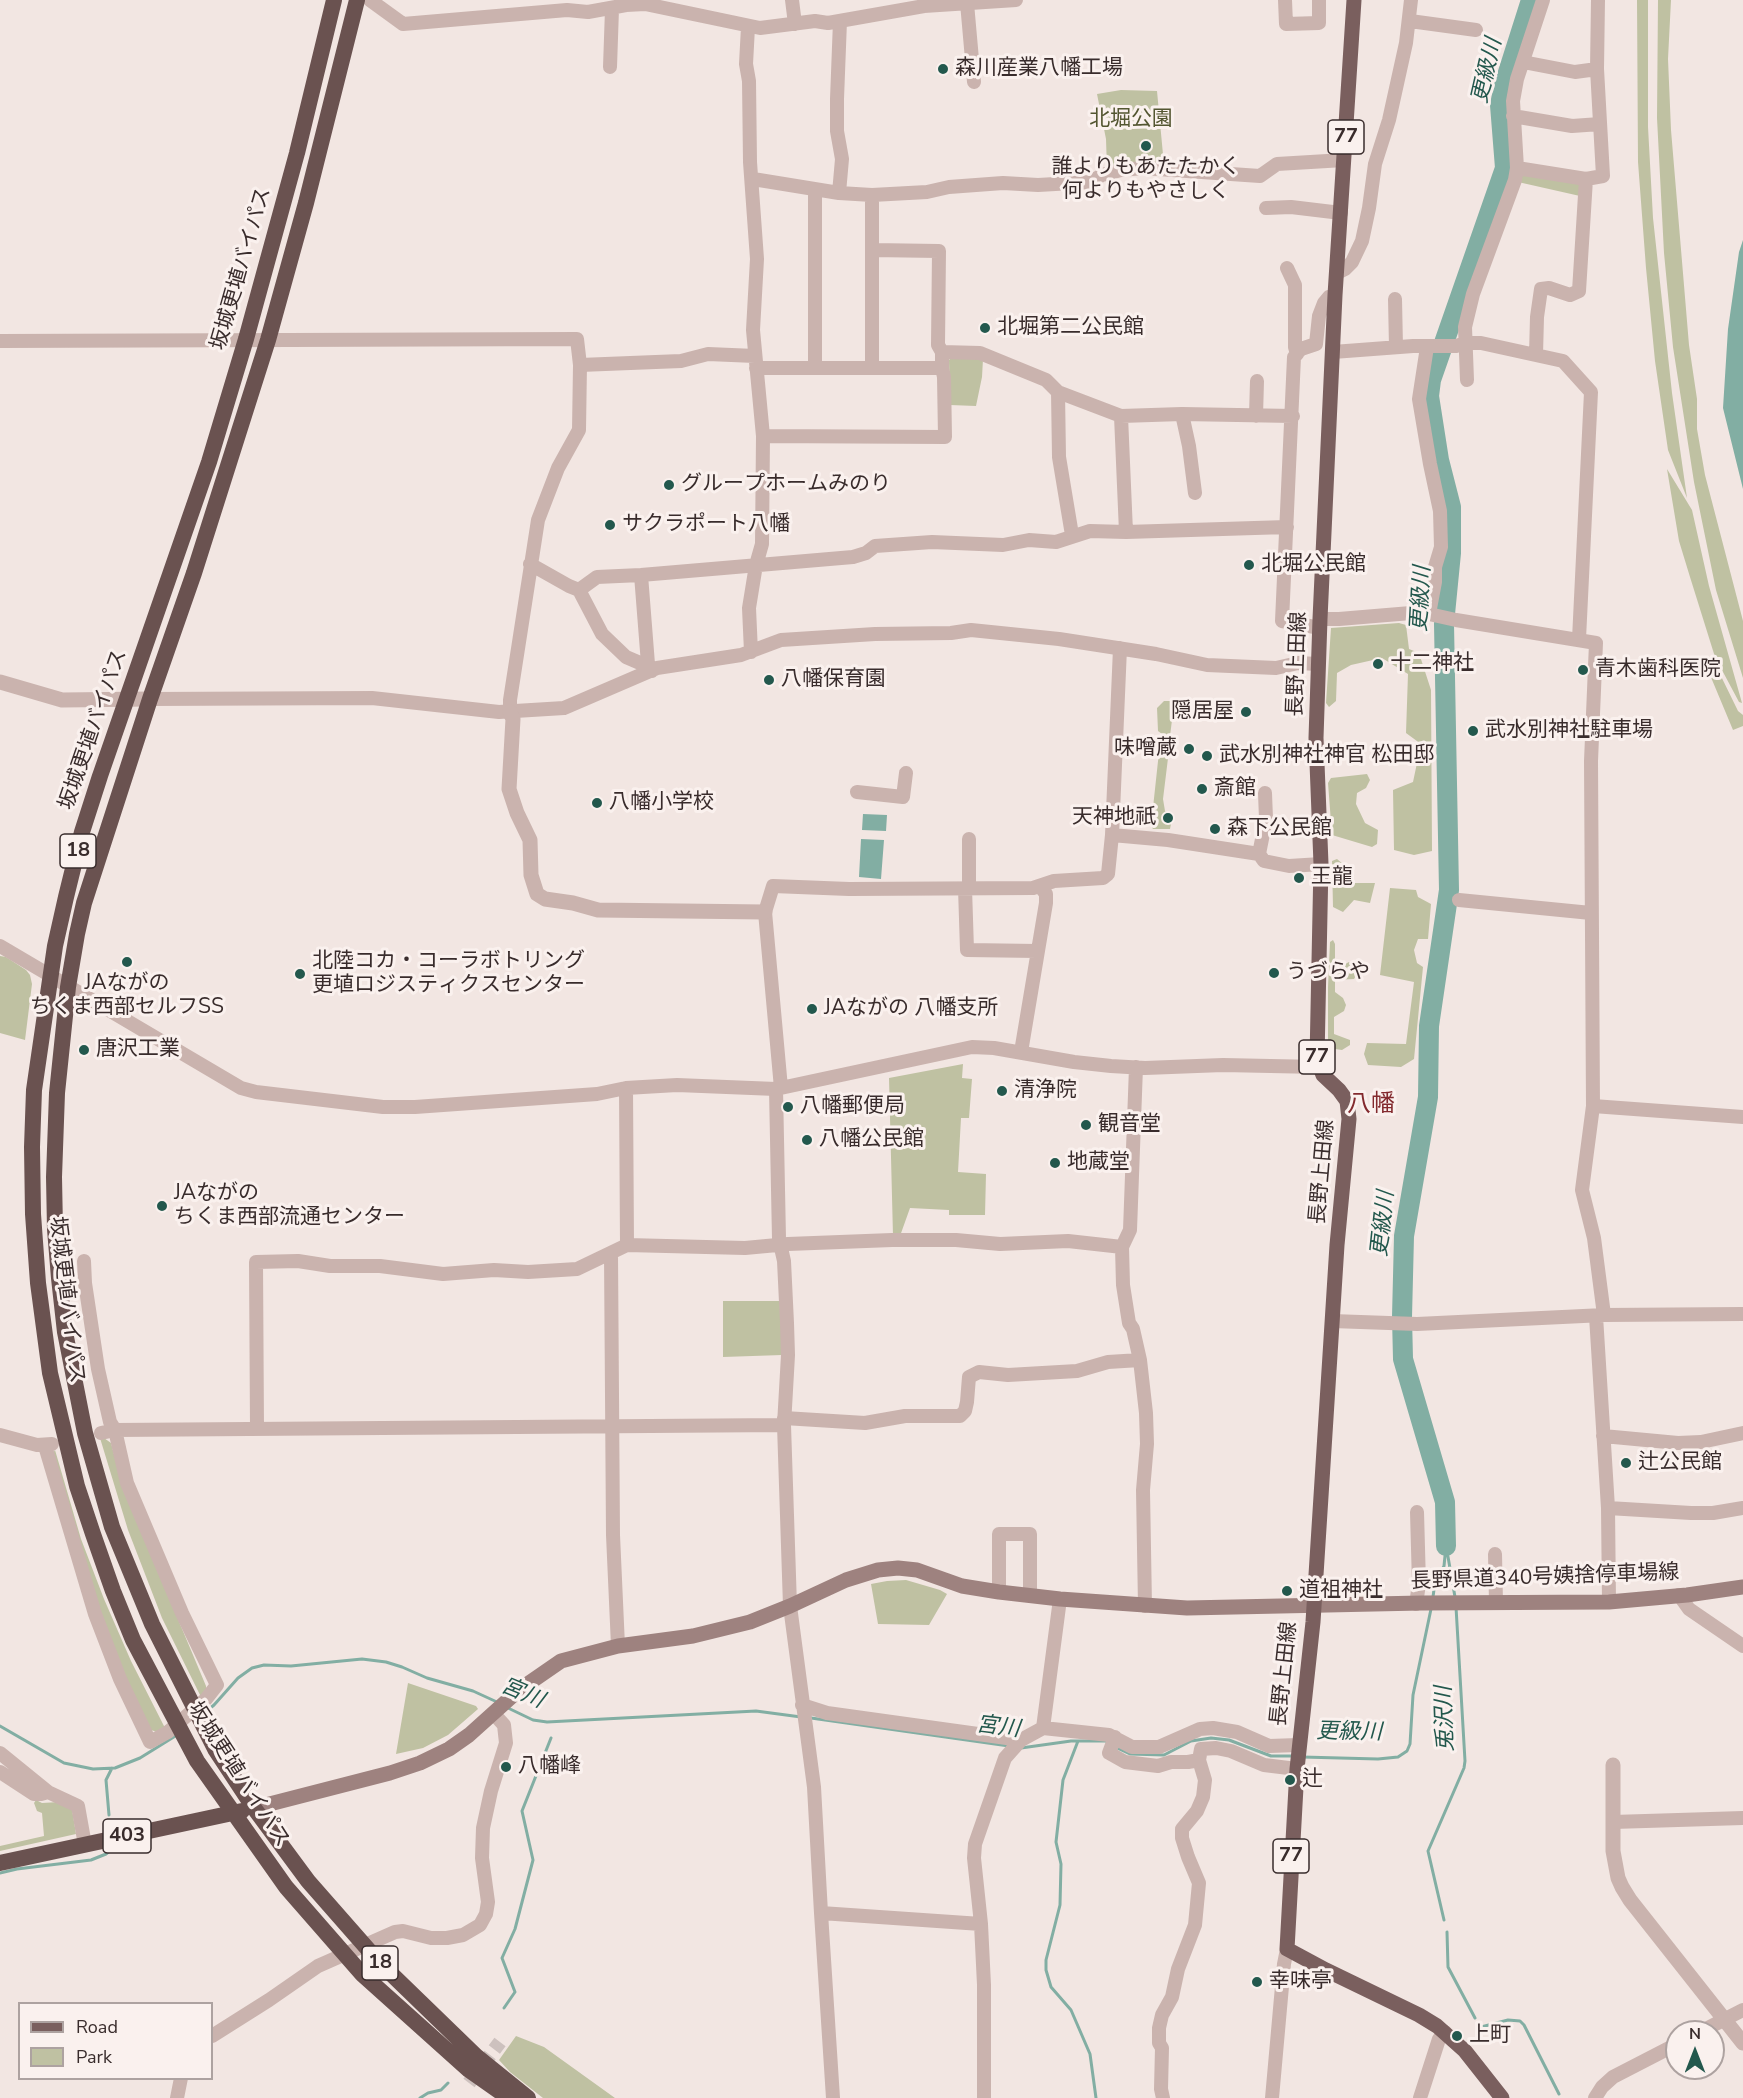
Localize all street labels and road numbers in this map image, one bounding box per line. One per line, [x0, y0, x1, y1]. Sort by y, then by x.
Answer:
road number: 77 [1328, 120, 1364, 154]
street label: 坂城更埴バイパス [207, 185, 277, 353]
street label: 長野上田線 [1284, 611, 1312, 717]
street label: 坂城更埴バイパス [55, 646, 133, 814]
road number: 18 [60, 834, 96, 868]
road number: 77 [1299, 1040, 1335, 1074]
street label: 長野上田線 [1306, 1119, 1340, 1225]
street label: 坂城更埴バイパス [43, 1215, 89, 1385]
street label: 長野県道340号姨捨停車場線 [1410, 1561, 1680, 1595]
street label: 長野上田線 [1267, 1620, 1303, 1728]
street label: 坂城更埴バイパス [182, 1698, 294, 1852]
road number: 403 [103, 1819, 151, 1853]
road number: 77 [1273, 1839, 1309, 1873]
road number: 18 [362, 1946, 398, 1980]

